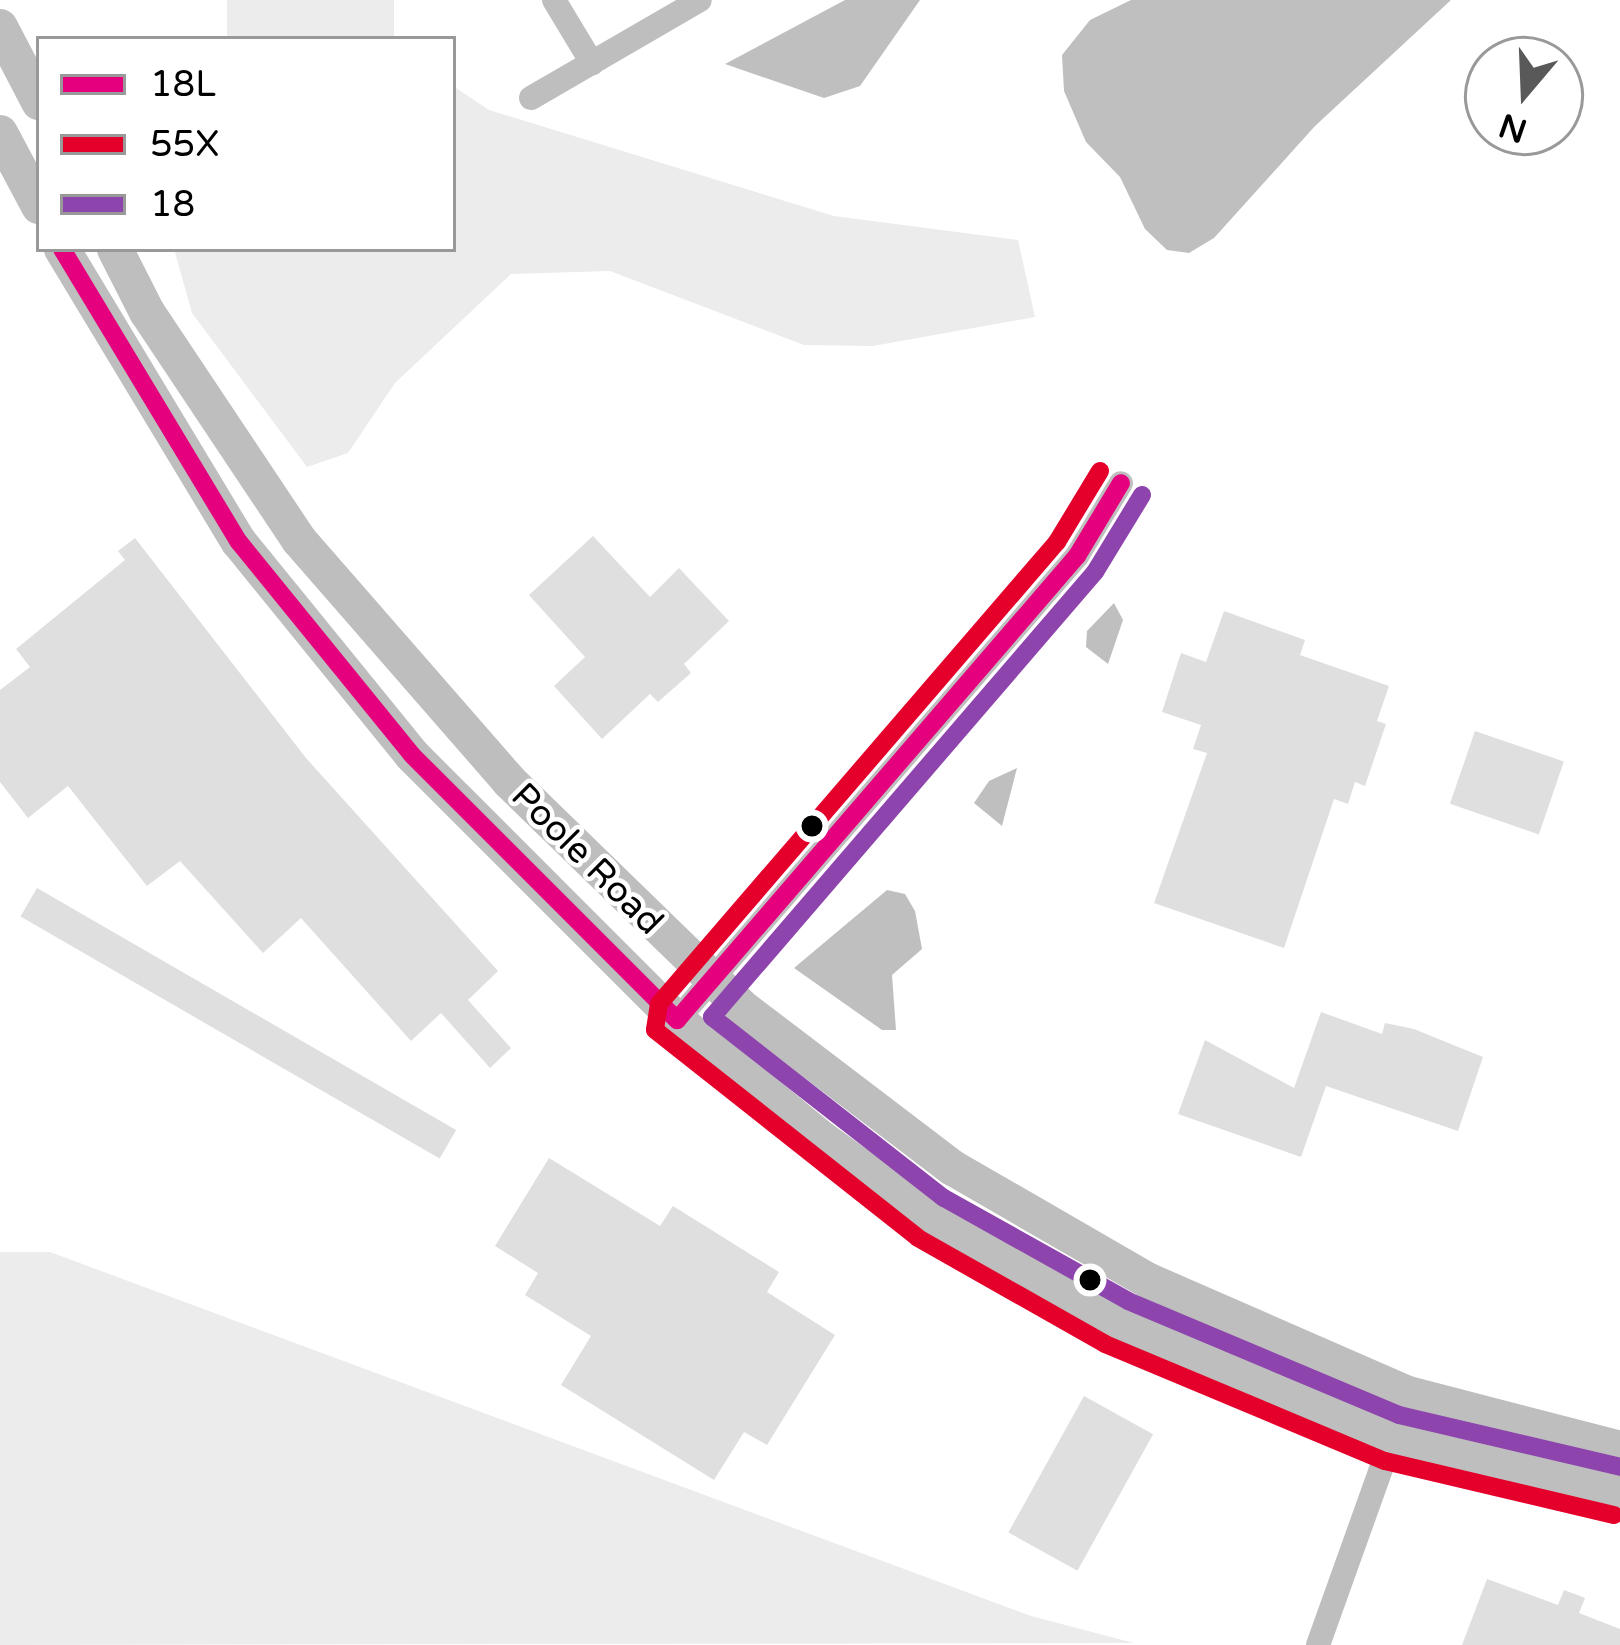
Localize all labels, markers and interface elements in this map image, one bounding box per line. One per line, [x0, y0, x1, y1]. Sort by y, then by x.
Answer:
legend [36, 36, 456, 252]
north arrow [1464, 36, 1584, 156]
text: 18L [150, 63, 216, 106]
text: N [1494, 105, 1532, 150]
text: 55X [150, 123, 219, 166]
text: 18 [150, 183, 195, 226]
street label: Poole Road [502, 774, 672, 944]
unlabelled marker [801, 815, 823, 837]
unlabelled marker [1079, 1269, 1101, 1291]

